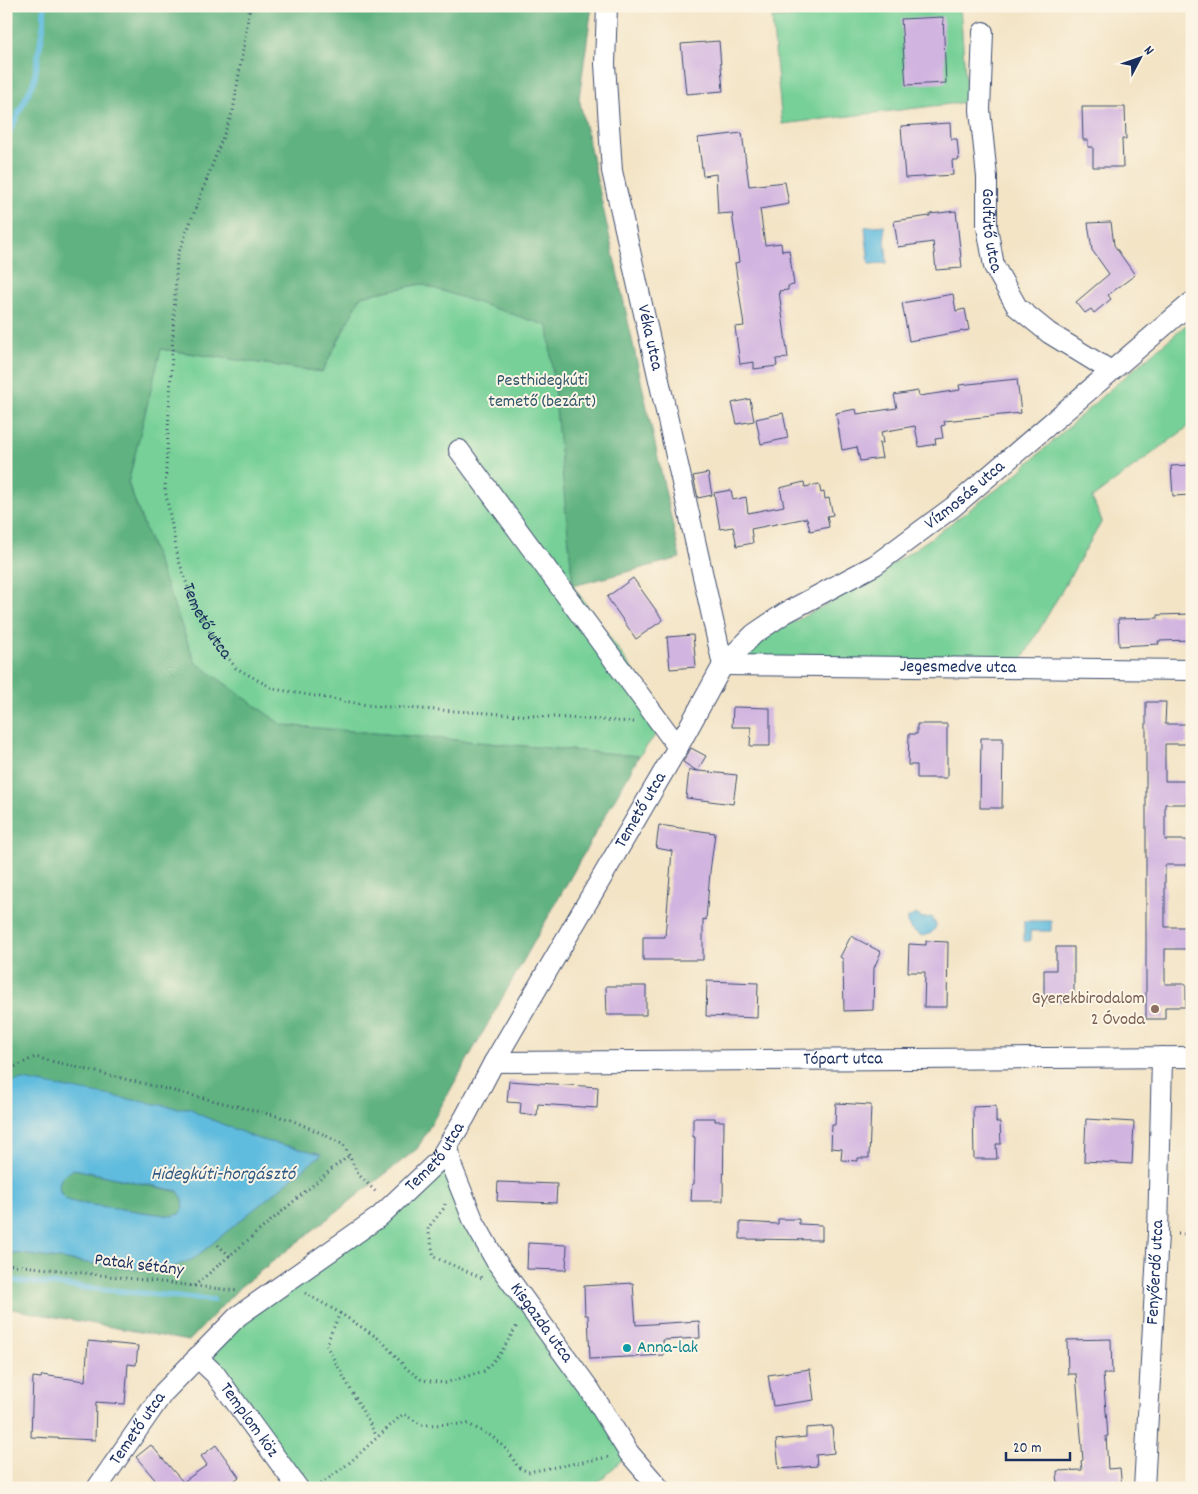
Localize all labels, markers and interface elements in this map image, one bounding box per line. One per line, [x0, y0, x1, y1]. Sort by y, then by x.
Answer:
north arrow [1116, 32, 1166, 82]
text: N [1138, 42, 1158, 60]
street label: Golfütő utca [974, 188, 1008, 278]
street label: Véka utca [630, 302, 669, 373]
park label: Pesthidegkúti temető (bezárt) [488, 369, 596, 415]
street label: Vízmosás utca [920, 455, 1011, 536]
street label: Temető utca [175, 580, 238, 665]
street label: Jegesmedve utca [900, 654, 1017, 681]
street label: Temető utca [609, 767, 673, 853]
place label: Gyerekbirodalom 2 Óvoda [1031, 987, 1146, 1033]
marker: Gyerekbirodalom 2 Óvoda [1149, 1003, 1161, 1015]
street label: Tópart utca [803, 1047, 883, 1072]
street label: Temető utca [400, 1117, 472, 1198]
water label: Hidegkúti-horgásztó [151, 1162, 298, 1189]
street label: Fenyőerdő utca [1141, 1219, 1171, 1325]
street label: Patak sétány [93, 1248, 186, 1284]
street label: Kisgazda utca [503, 1278, 579, 1369]
place label: Anna-lak [637, 1336, 698, 1361]
marker: Anna-lak [621, 1342, 633, 1354]
street label: Templom köz [213, 1378, 284, 1463]
street label: Temető utca [104, 1387, 173, 1471]
scale bar [1006, 1429, 1069, 1461]
text: 20 m [1013, 1438, 1041, 1460]

